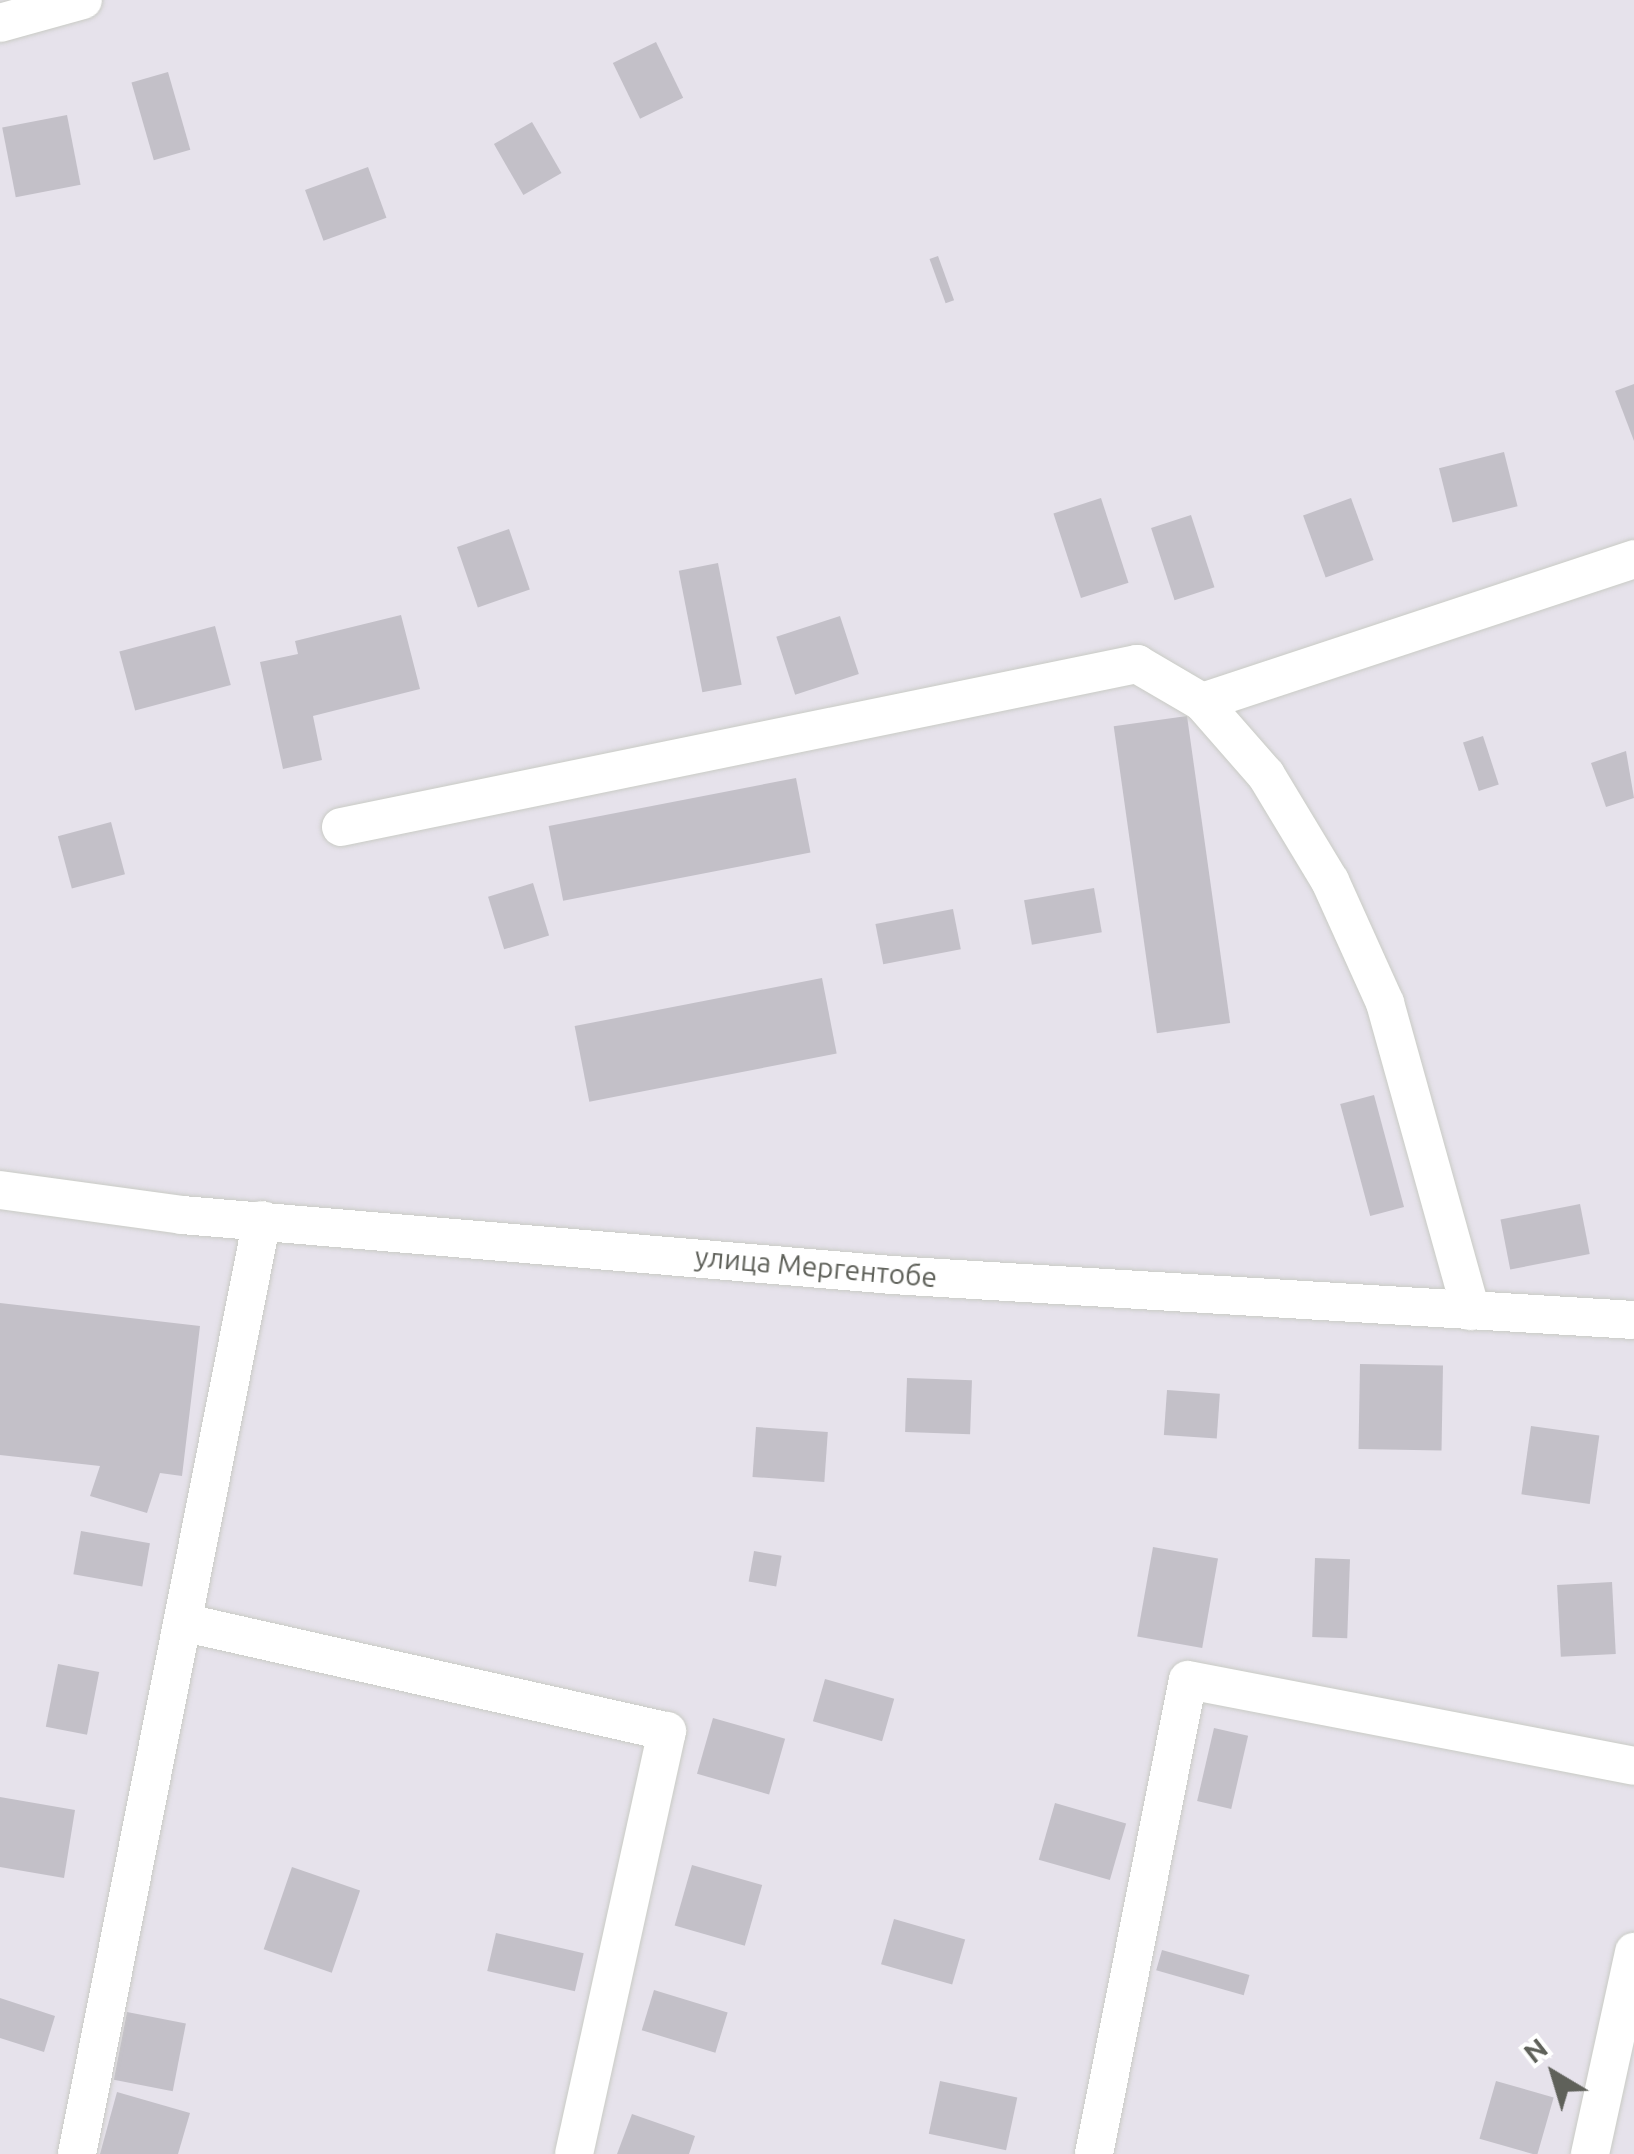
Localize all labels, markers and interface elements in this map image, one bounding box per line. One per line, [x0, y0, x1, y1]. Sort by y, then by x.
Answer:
street label: улица Мергентобе [694, 1240, 938, 1294]
north arrow [1504, 2024, 1604, 2124]
text: N [1517, 2031, 1553, 2069]

